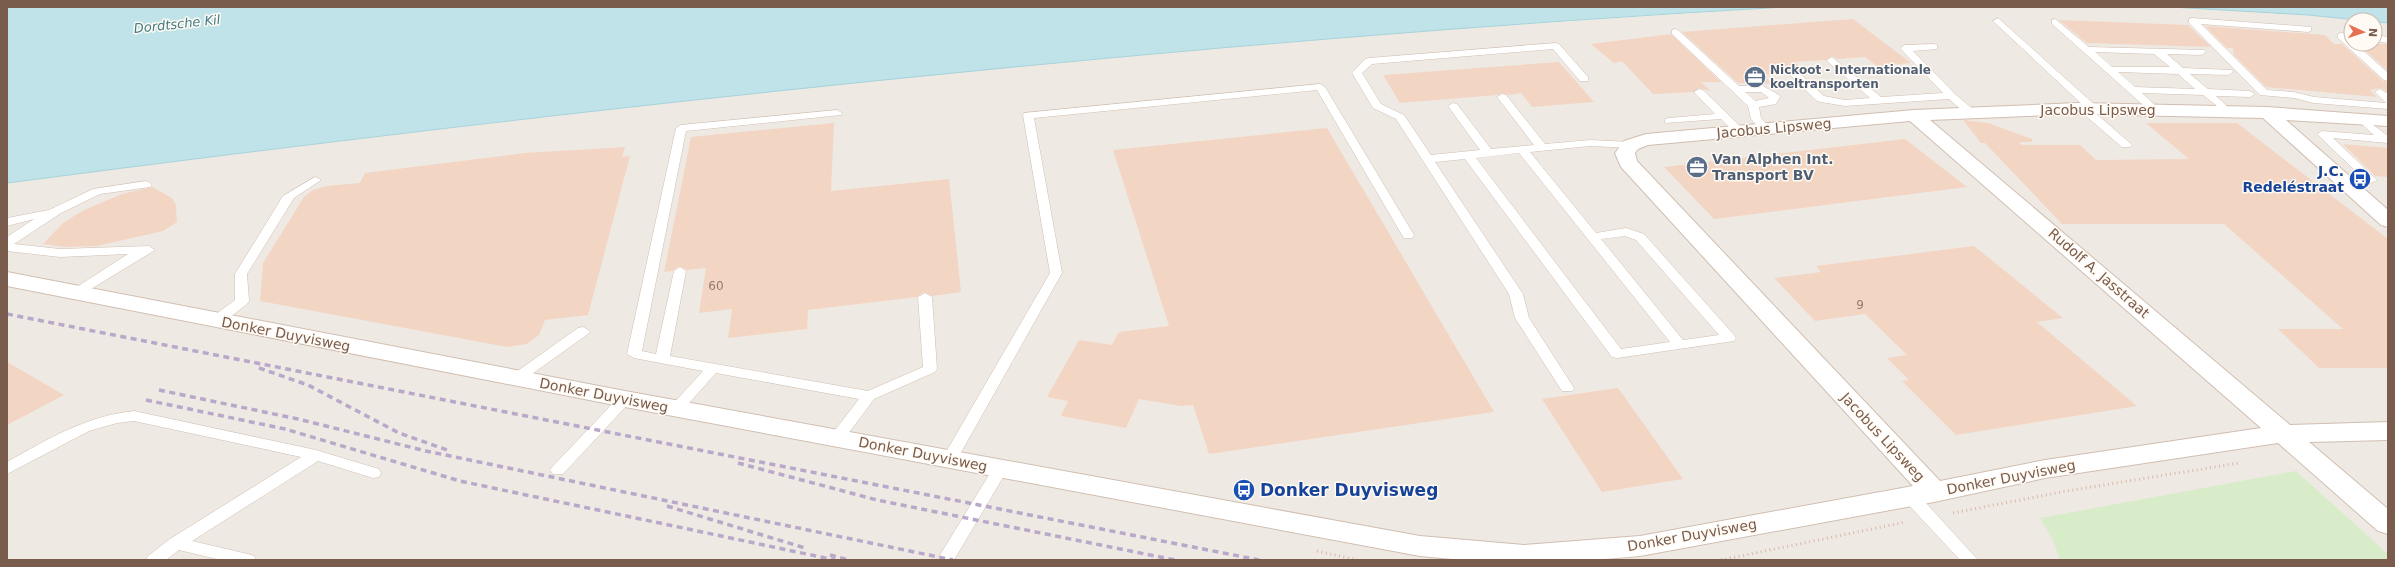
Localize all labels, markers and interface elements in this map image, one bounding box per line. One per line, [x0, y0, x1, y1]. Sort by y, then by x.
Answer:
water label: Dordtsche Kil [133, 12, 221, 36]
north arrow [2343, 12, 2383, 52]
text: N [2366, 28, 2379, 37]
place label: Nickoot - Internationale koeltransporten [1770, 63, 1931, 91]
office icon: Nickoot - Internationale koeltransporten [1742, 64, 1768, 90]
street label: Jacobus Lipsweg [2039, 102, 2156, 118]
street label: Jacobus Lipsweg [1715, 115, 1832, 141]
place label: Van Alphen Int. Transport BV [1712, 151, 1834, 183]
office icon: Van Alphen Int. Transport BV [1684, 154, 1710, 180]
place label: J.C. Redeléstraat [2242, 163, 2344, 195]
bus stop icon: J.C. Redeléstraat [2347, 166, 2373, 192]
street label: Rudolf A. Jasstraat [2045, 225, 2153, 321]
house number: 60 [708, 279, 724, 293]
house number: 9 [1856, 298, 1864, 312]
street label: Donker Duyvisweg [220, 314, 352, 354]
street label: Donker Duyvisweg [538, 375, 670, 415]
street label: Jacobus Lipsweg [1837, 389, 1928, 485]
street label: Donker Duyvisweg [857, 434, 989, 474]
street label: Donker Duyvisweg [1945, 457, 2077, 497]
bus stop icon: Donker Duyvisweg [1231, 477, 1257, 503]
place label: Donker Duyvisweg [1260, 480, 1438, 500]
street label: Donker Duyvisweg [1626, 516, 1758, 554]

